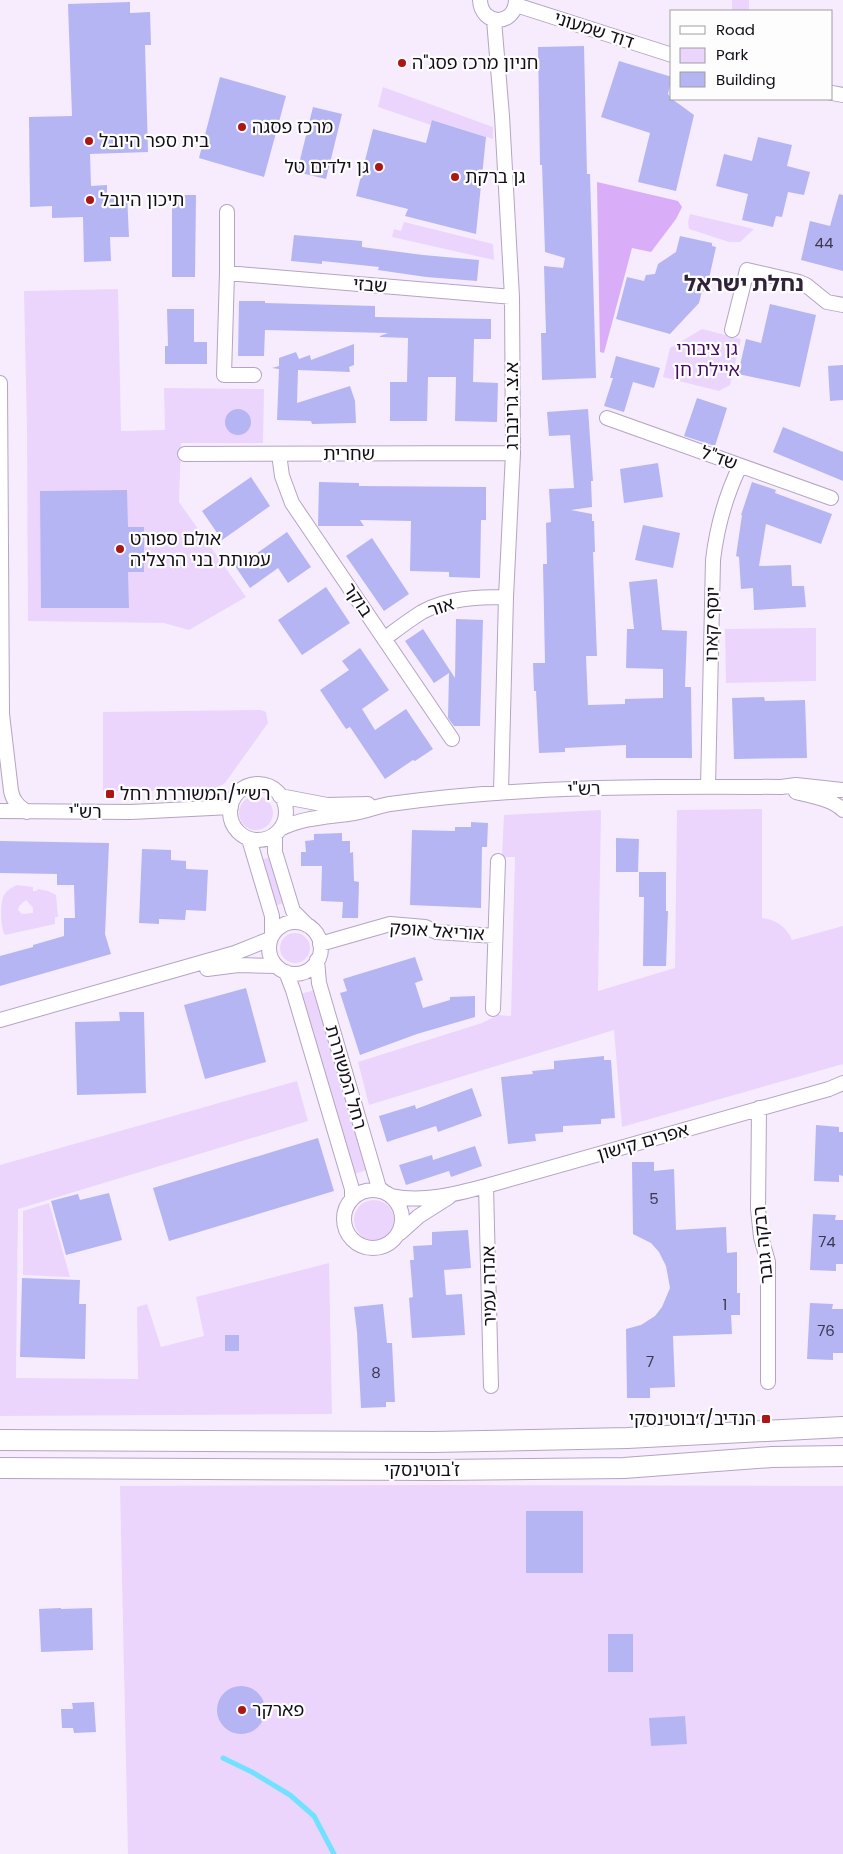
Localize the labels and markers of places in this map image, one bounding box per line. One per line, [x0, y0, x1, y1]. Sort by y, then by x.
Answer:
place label: חניון מרכז פסג"ה [412, 50, 538, 75]
marker: חניון מרכז פסג"ה [396, 57, 408, 69]
place label: מרכז פסגה [252, 114, 333, 139]
marker: מרכז פסגה [236, 121, 248, 133]
place label: בית ספר היובל [99, 128, 209, 153]
marker: בית ספר היובל [83, 135, 95, 147]
place label: גן ילדים טל [284, 154, 369, 179]
marker: גן ילדים טל [373, 161, 385, 173]
place label: גן ברקת [465, 164, 526, 189]
marker: גן ברקת [449, 171, 461, 183]
place label: תיכון היובל [100, 187, 184, 212]
marker: תיכון היובל [84, 194, 96, 206]
place label: אולם ספורט עמותת בני הרצליה [130, 526, 271, 572]
marker: אולם ספורט עמותת בני הרצליה [114, 543, 126, 555]
place label: רש״י/המשוררת רחל [120, 781, 270, 806]
marker: רש״י/המשוררת רחל [104, 788, 116, 800]
place label: הנדיב/ז׳בוטינסקי [629, 1406, 756, 1431]
marker: הנדיב/ז׳בוטינסקי [760, 1413, 772, 1425]
place label: פארקר [252, 1697, 304, 1722]
marker: פארקר [236, 1704, 248, 1716]

